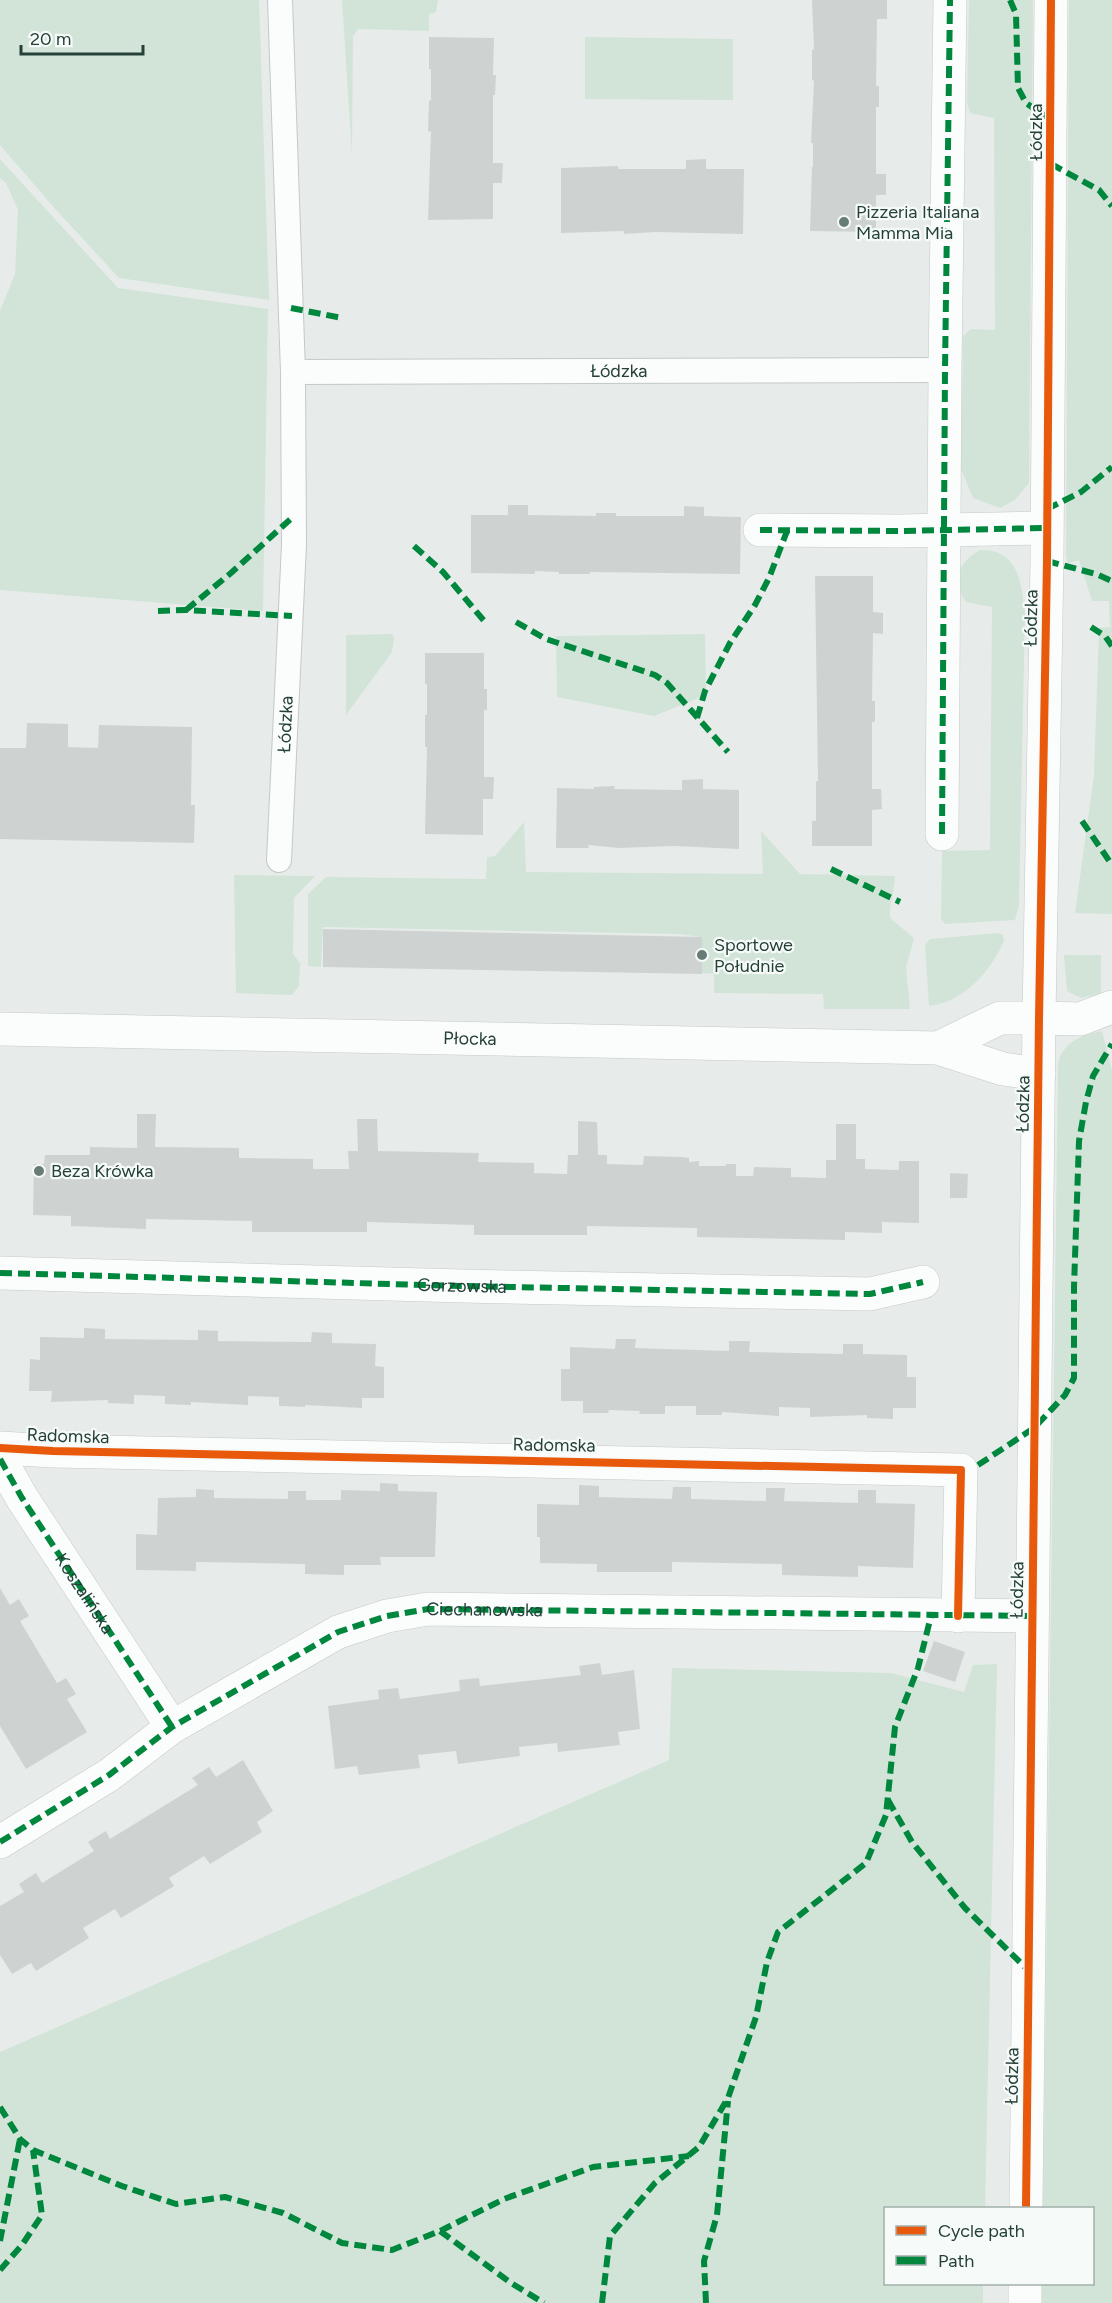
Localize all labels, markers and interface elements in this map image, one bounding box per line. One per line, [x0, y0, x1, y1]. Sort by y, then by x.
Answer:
scale bar [21, 18, 142, 56]
text: 20 m [30, 28, 71, 50]
street label: Łódzka [1025, 104, 1047, 160]
place label: Pizzeria Italiana Mamma Mia [856, 201, 979, 244]
marker: Pizzeria Italiana Mamma Mia [837, 215, 851, 229]
street label: Łódzka [590, 360, 648, 382]
street label: Łódzka [1020, 589, 1042, 647]
street label: Łódzka [273, 695, 298, 753]
place label: Sportowe Południe [714, 934, 793, 977]
marker: Sportowe Południe [695, 948, 709, 962]
street label: Płocka [443, 1027, 497, 1050]
street label: Łódzka [1012, 1075, 1034, 1133]
place label: Beza Krówka [51, 1160, 153, 1182]
marker: Beza Krówka [32, 1164, 46, 1178]
street label: Gorzowska [417, 1274, 507, 1298]
street label: Radomska [26, 1424, 110, 1448]
street label: Radomska [512, 1433, 596, 1457]
street label: Koszalińska [50, 1549, 119, 1638]
street label: Łódzka [1006, 1561, 1028, 1619]
street label: Ciechanowska [426, 1598, 543, 1621]
street label: Łódzka [1001, 2047, 1023, 2105]
legend [884, 2207, 1094, 2285]
text: Cycle path [938, 2220, 1025, 2242]
text: Path [938, 2250, 974, 2272]

